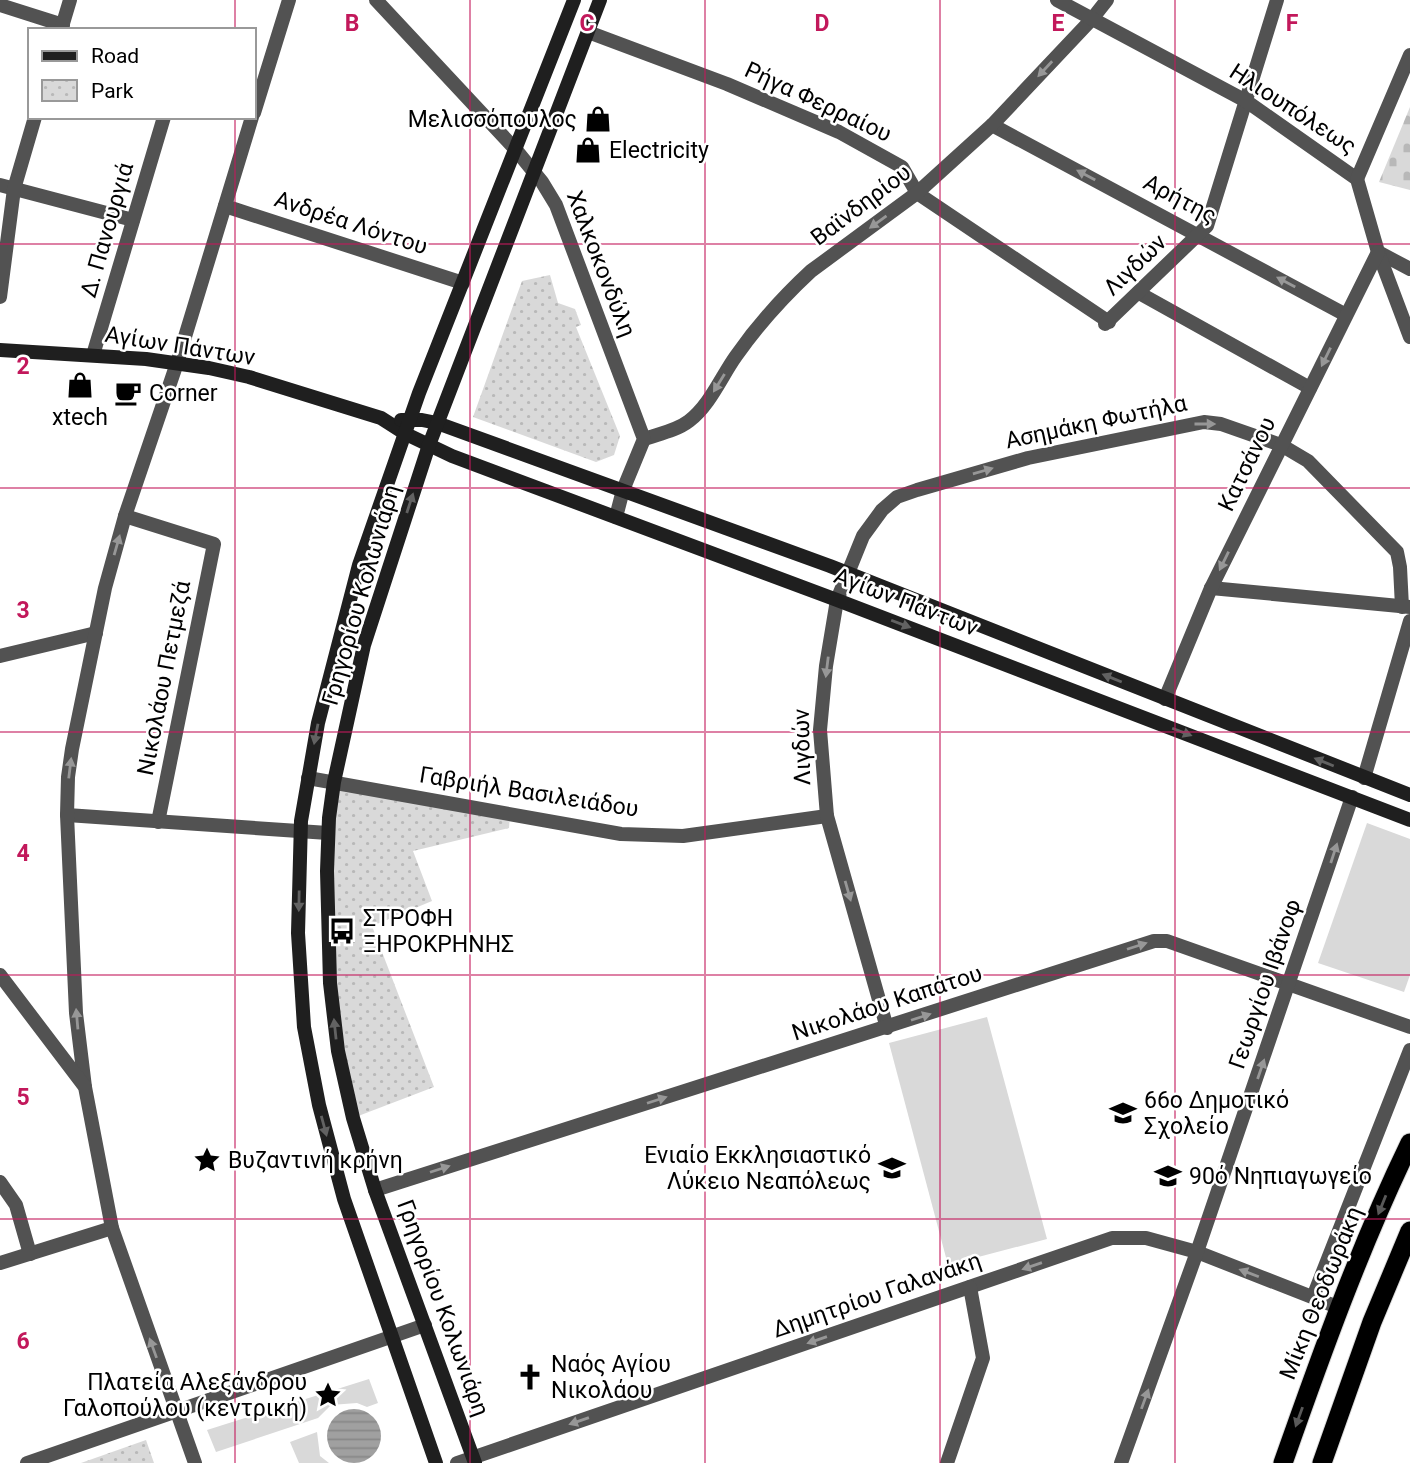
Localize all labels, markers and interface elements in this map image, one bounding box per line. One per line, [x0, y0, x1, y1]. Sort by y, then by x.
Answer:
text: B [345, 10, 359, 37]
text: C [579, 10, 595, 37]
text: D [815, 10, 829, 37]
text: E [1052, 10, 1065, 37]
text: F [1286, 10, 1299, 37]
legend [28, 28, 256, 119]
text: Road [91, 44, 139, 68]
street label: Ρήγα Φερραίου [740, 56, 896, 148]
street label: Ηλιουπόλεως [1225, 58, 1361, 160]
one-way arrow [1037, 60, 1053, 78]
text: Park [91, 79, 134, 103]
shop icon: Μελισσόπουλος [583, 104, 613, 134]
place label: Μελισσόπουλος [408, 106, 577, 133]
shop icon: Electricity [573, 135, 603, 165]
place label: Electricity [609, 137, 709, 164]
street label: Βαϊνδηρίου [806, 159, 916, 251]
street label: Δ. Πανουργιά [75, 160, 139, 300]
one-way arrow [1076, 169, 1096, 181]
street label: Αρήτης [1139, 169, 1221, 229]
street label: Ανδρέα Λόντου [271, 186, 431, 260]
street label: Χαλκοκονδύλη [561, 187, 641, 341]
one-way arrow [868, 215, 887, 229]
street label: Λιγδών [1098, 229, 1172, 301]
one-way arrow [1276, 277, 1296, 289]
street label: Αγίων Πάντων [103, 321, 257, 371]
one-way arrow [1320, 347, 1331, 367]
text: 2 [16, 353, 30, 380]
shop icon: xtech [65, 370, 95, 400]
one-way arrow [713, 373, 726, 392]
cafe icon: Corner [113, 378, 143, 408]
place label: Corner [149, 380, 218, 407]
street label: Ασημάκη Φωτήλα [1003, 390, 1189, 454]
place label: xtech [52, 404, 108, 431]
street label: Κατσάνου [1213, 412, 1281, 516]
one-way arrow [1194, 418, 1216, 430]
one-way arrow [972, 465, 993, 475]
street label: Γρηγορίου Κολωνιάρη [317, 482, 405, 708]
one-way arrow [406, 493, 416, 514]
one-way arrow [112, 534, 123, 556]
one-way arrow [1219, 551, 1230, 571]
street label: Αγίων Πάντων [830, 562, 982, 642]
street label: Νικολάου Πετμεζά [132, 578, 196, 778]
text: 3 [16, 597, 30, 624]
one-way arrow [890, 619, 911, 630]
one-way arrow [821, 656, 832, 678]
one-way arrow [1101, 672, 1122, 683]
street label: Λιγδών [788, 708, 816, 786]
one-way arrow [311, 723, 322, 745]
one-way arrow [1172, 726, 1193, 737]
one-way arrow [1313, 756, 1334, 767]
one-way arrow [64, 757, 75, 779]
street label: Γαβριήλ Βασιλειάδου [418, 761, 640, 823]
text: 4 [16, 840, 30, 867]
one-way arrow [1329, 843, 1339, 864]
one-way arrow [844, 881, 854, 902]
one-way arrow [293, 890, 304, 912]
street label: Γεωργίου Ιβάνοφ [1223, 895, 1307, 1073]
place label: ΣΤΡΟΦΗ ΞΗΡΟΚΡΗΝΗΣ [363, 905, 514, 958]
bus stop icon: ΣΤΡΟΦΗ ΞΗΡΟΚΡΗΝΗΣ [327, 916, 357, 946]
one-way arrow [1127, 940, 1148, 951]
street label: Νικολάου Καπάτου [789, 960, 985, 1046]
one-way arrow [71, 1008, 82, 1030]
one-way arrow [911, 1011, 932, 1021]
one-way arrow [330, 1018, 341, 1040]
one-way arrow [1256, 1058, 1267, 1079]
text: 5 [16, 1084, 30, 1111]
place label: 66ο Δημοτικό Σχολείο [1144, 1087, 1289, 1140]
one-way arrow [647, 1095, 668, 1105]
school or university icon: 66ο Δημοτικό Σχολείο [1108, 1098, 1138, 1128]
one-way arrow [320, 1116, 330, 1137]
place label: Ενιαίο Εκκλησιαστικό Λύκειο Νεαπόλεως [644, 1142, 871, 1195]
place icon: Βυζαντινή κρήνη [192, 1145, 222, 1175]
place label: Βυζαντινή κρήνη [228, 1147, 403, 1174]
school or university icon: Ενιαίο Εκκλησιαστικό Λύκειο Νεαπόλεως [877, 1153, 907, 1183]
school or university icon: 90ό Νηπιαγωγείο [1153, 1161, 1183, 1191]
one-way arrow [430, 1163, 451, 1174]
place label: 90ό Νηπιαγωγείο [1189, 1163, 1372, 1190]
one-way arrow [1376, 1195, 1388, 1215]
street label: Γρηγορίου Κολωνιάρη [391, 1196, 495, 1420]
street label: Μίκη Θεοδωράκη [1274, 1203, 1368, 1383]
street label: Δημητρίου Γαλανάκη [769, 1247, 985, 1343]
one-way arrow [1022, 1261, 1043, 1272]
one-way arrow [1239, 1267, 1260, 1278]
text: 6 [16, 1328, 30, 1355]
one-way arrow [807, 1335, 828, 1346]
one-way arrow [147, 1337, 158, 1358]
place label: Ναός Αγίου Νικολάου [551, 1351, 671, 1404]
church icon: Ναός Αγίου Νικολάου [515, 1362, 545, 1392]
place label: Πλατεία Αλεξάνδρου Γαλοπούλου (κεντρική) [63, 1369, 307, 1422]
place icon: Πλατεία Αλεξάνδρου Γαλοπούλου (κεντρική) [313, 1380, 343, 1410]
one-way arrow [1139, 1388, 1150, 1409]
one-way arrow [1293, 1406, 1304, 1427]
one-way arrow [568, 1416, 589, 1427]

